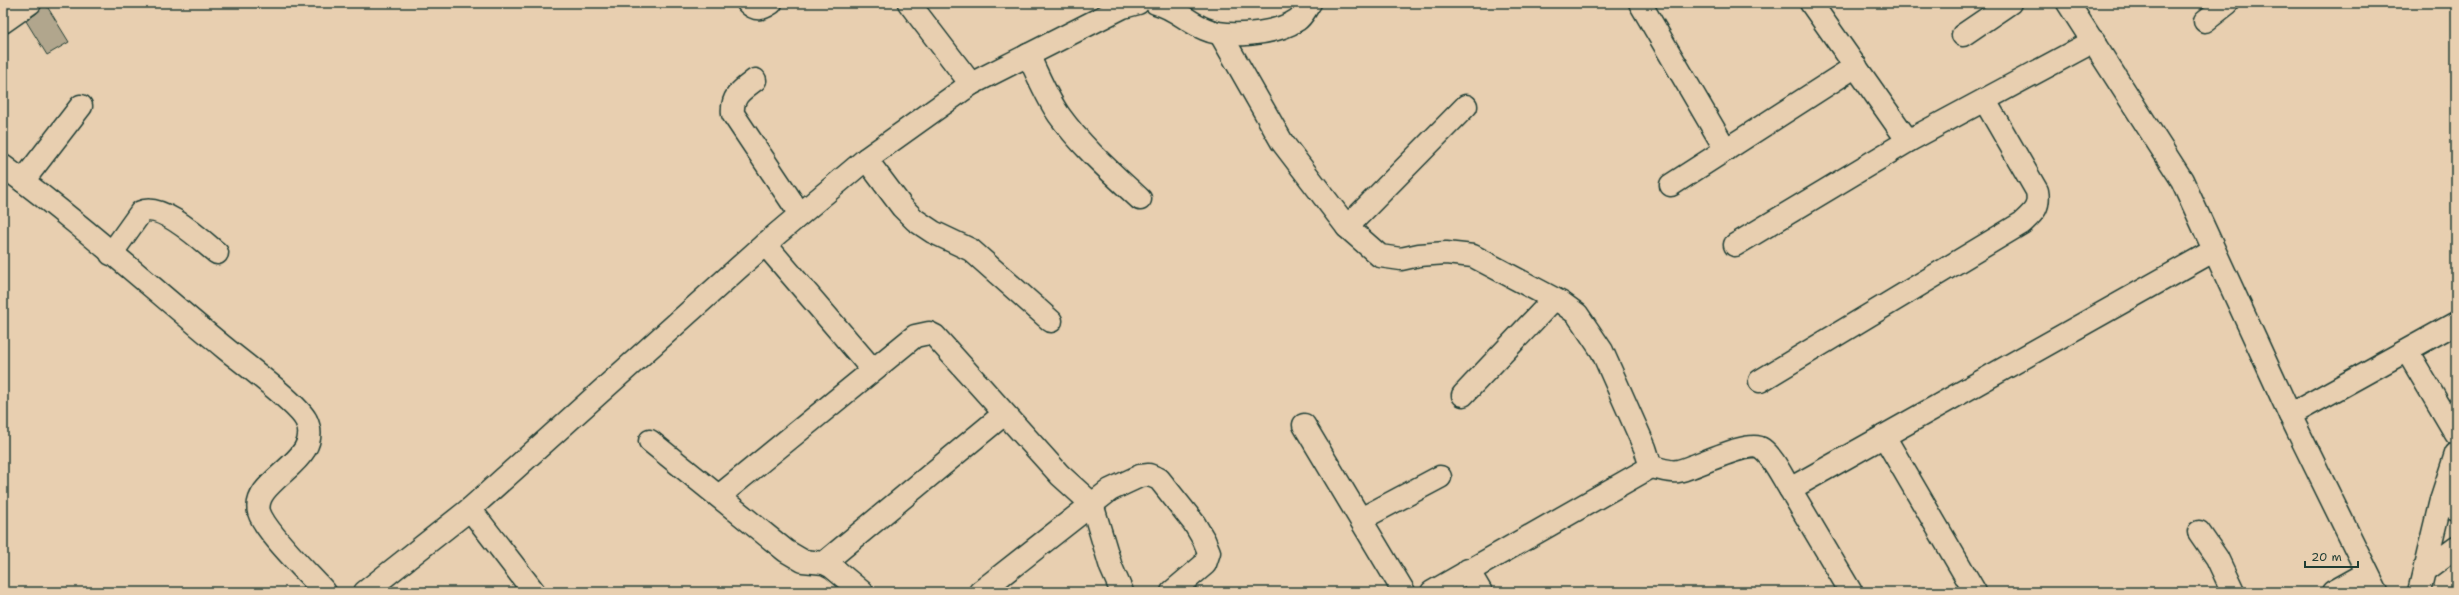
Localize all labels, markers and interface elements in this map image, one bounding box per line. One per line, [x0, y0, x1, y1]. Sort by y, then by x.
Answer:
scale bar [2305, 543, 2358, 569]
text: 20 m [2311, 549, 2342, 565]

